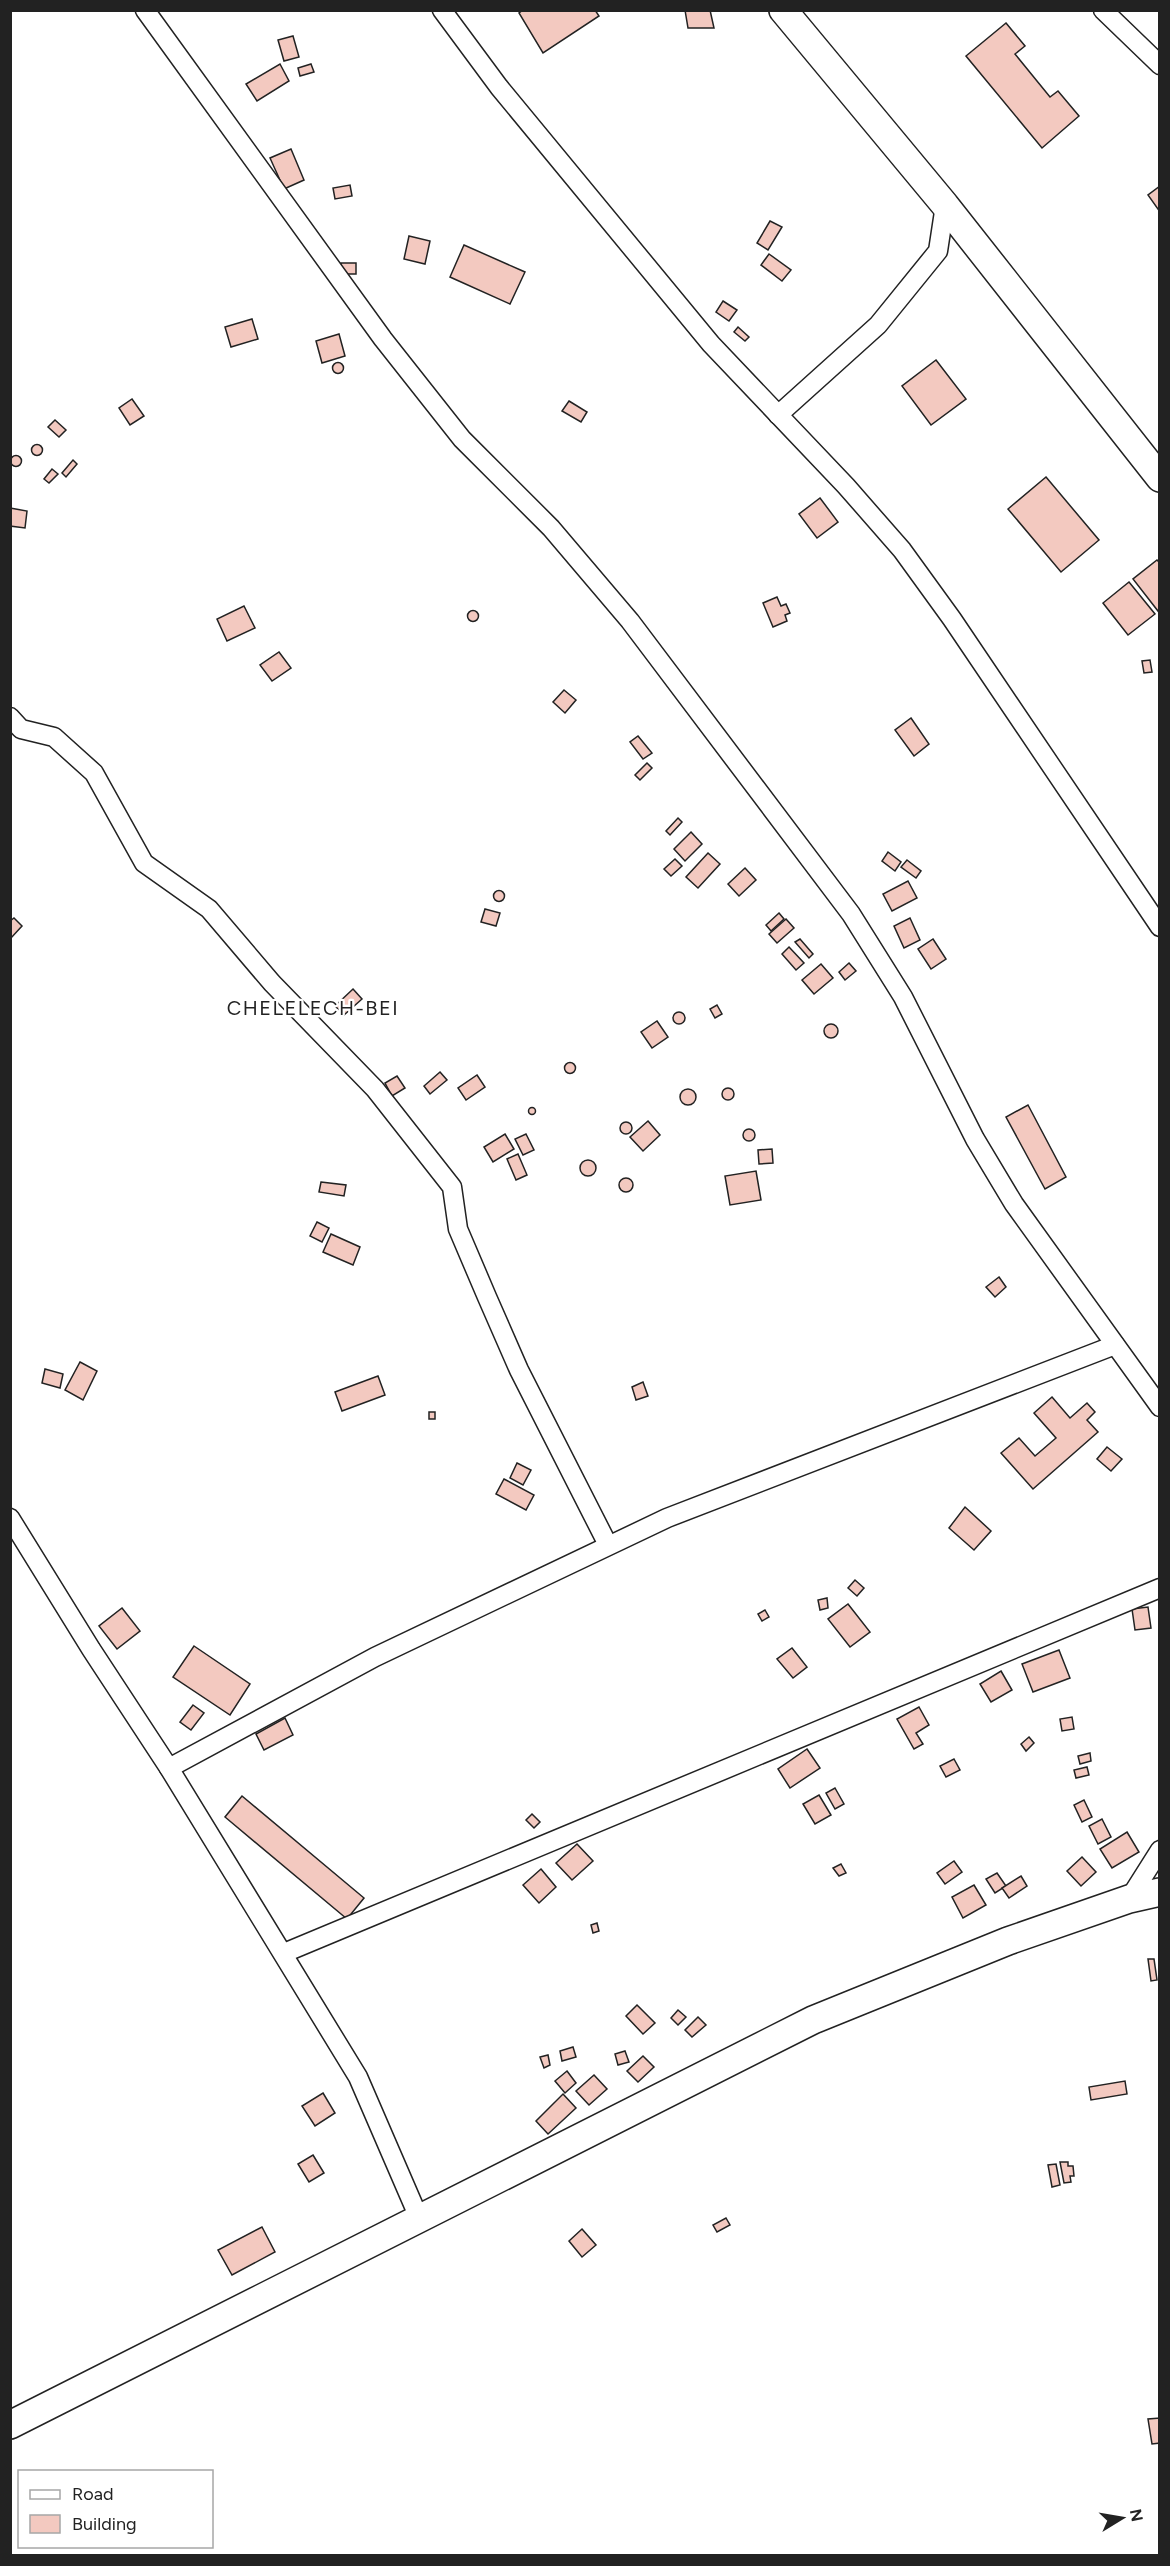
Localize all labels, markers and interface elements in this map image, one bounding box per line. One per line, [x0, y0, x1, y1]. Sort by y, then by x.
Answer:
district label: CHELELECH-BEI [227, 996, 399, 1020]
legend [18, 2470, 213, 2548]
text: Road [72, 2483, 113, 2505]
north arrow [1092, 2488, 1152, 2548]
text: N [1126, 2507, 1147, 2523]
text: Building [72, 2513, 137, 2535]

